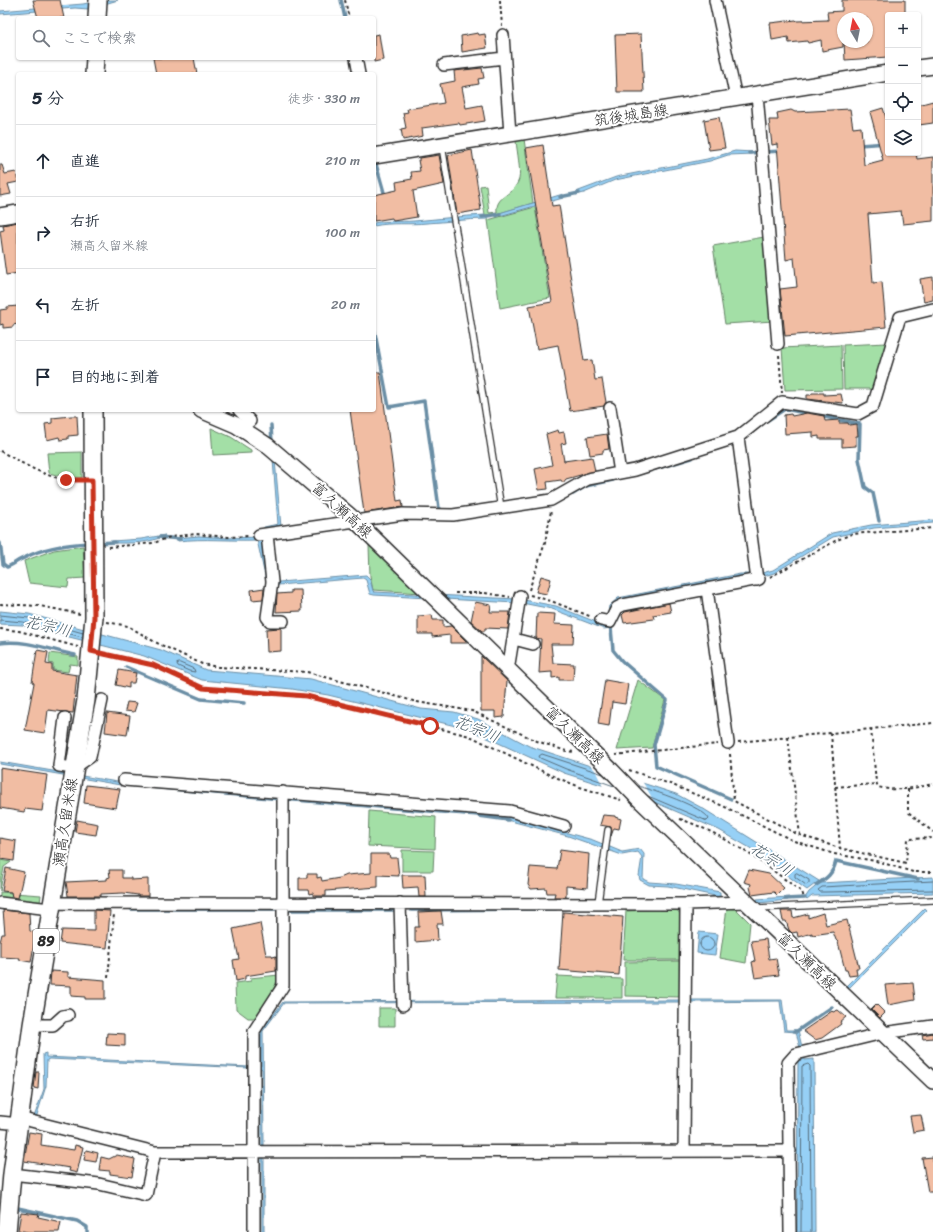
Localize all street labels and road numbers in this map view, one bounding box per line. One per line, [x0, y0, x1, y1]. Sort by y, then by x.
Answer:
street label: 筑後城島線 [592, 96, 670, 134]
street label: 富久瀬高線 [305, 475, 379, 545]
street label: 富久瀬高線 [539, 700, 611, 770]
street label: 瀬高久留米線 [45, 776, 85, 868]
street label: 富久瀬高線 [771, 926, 843, 996]
road number: 89 [33, 929, 59, 953]

